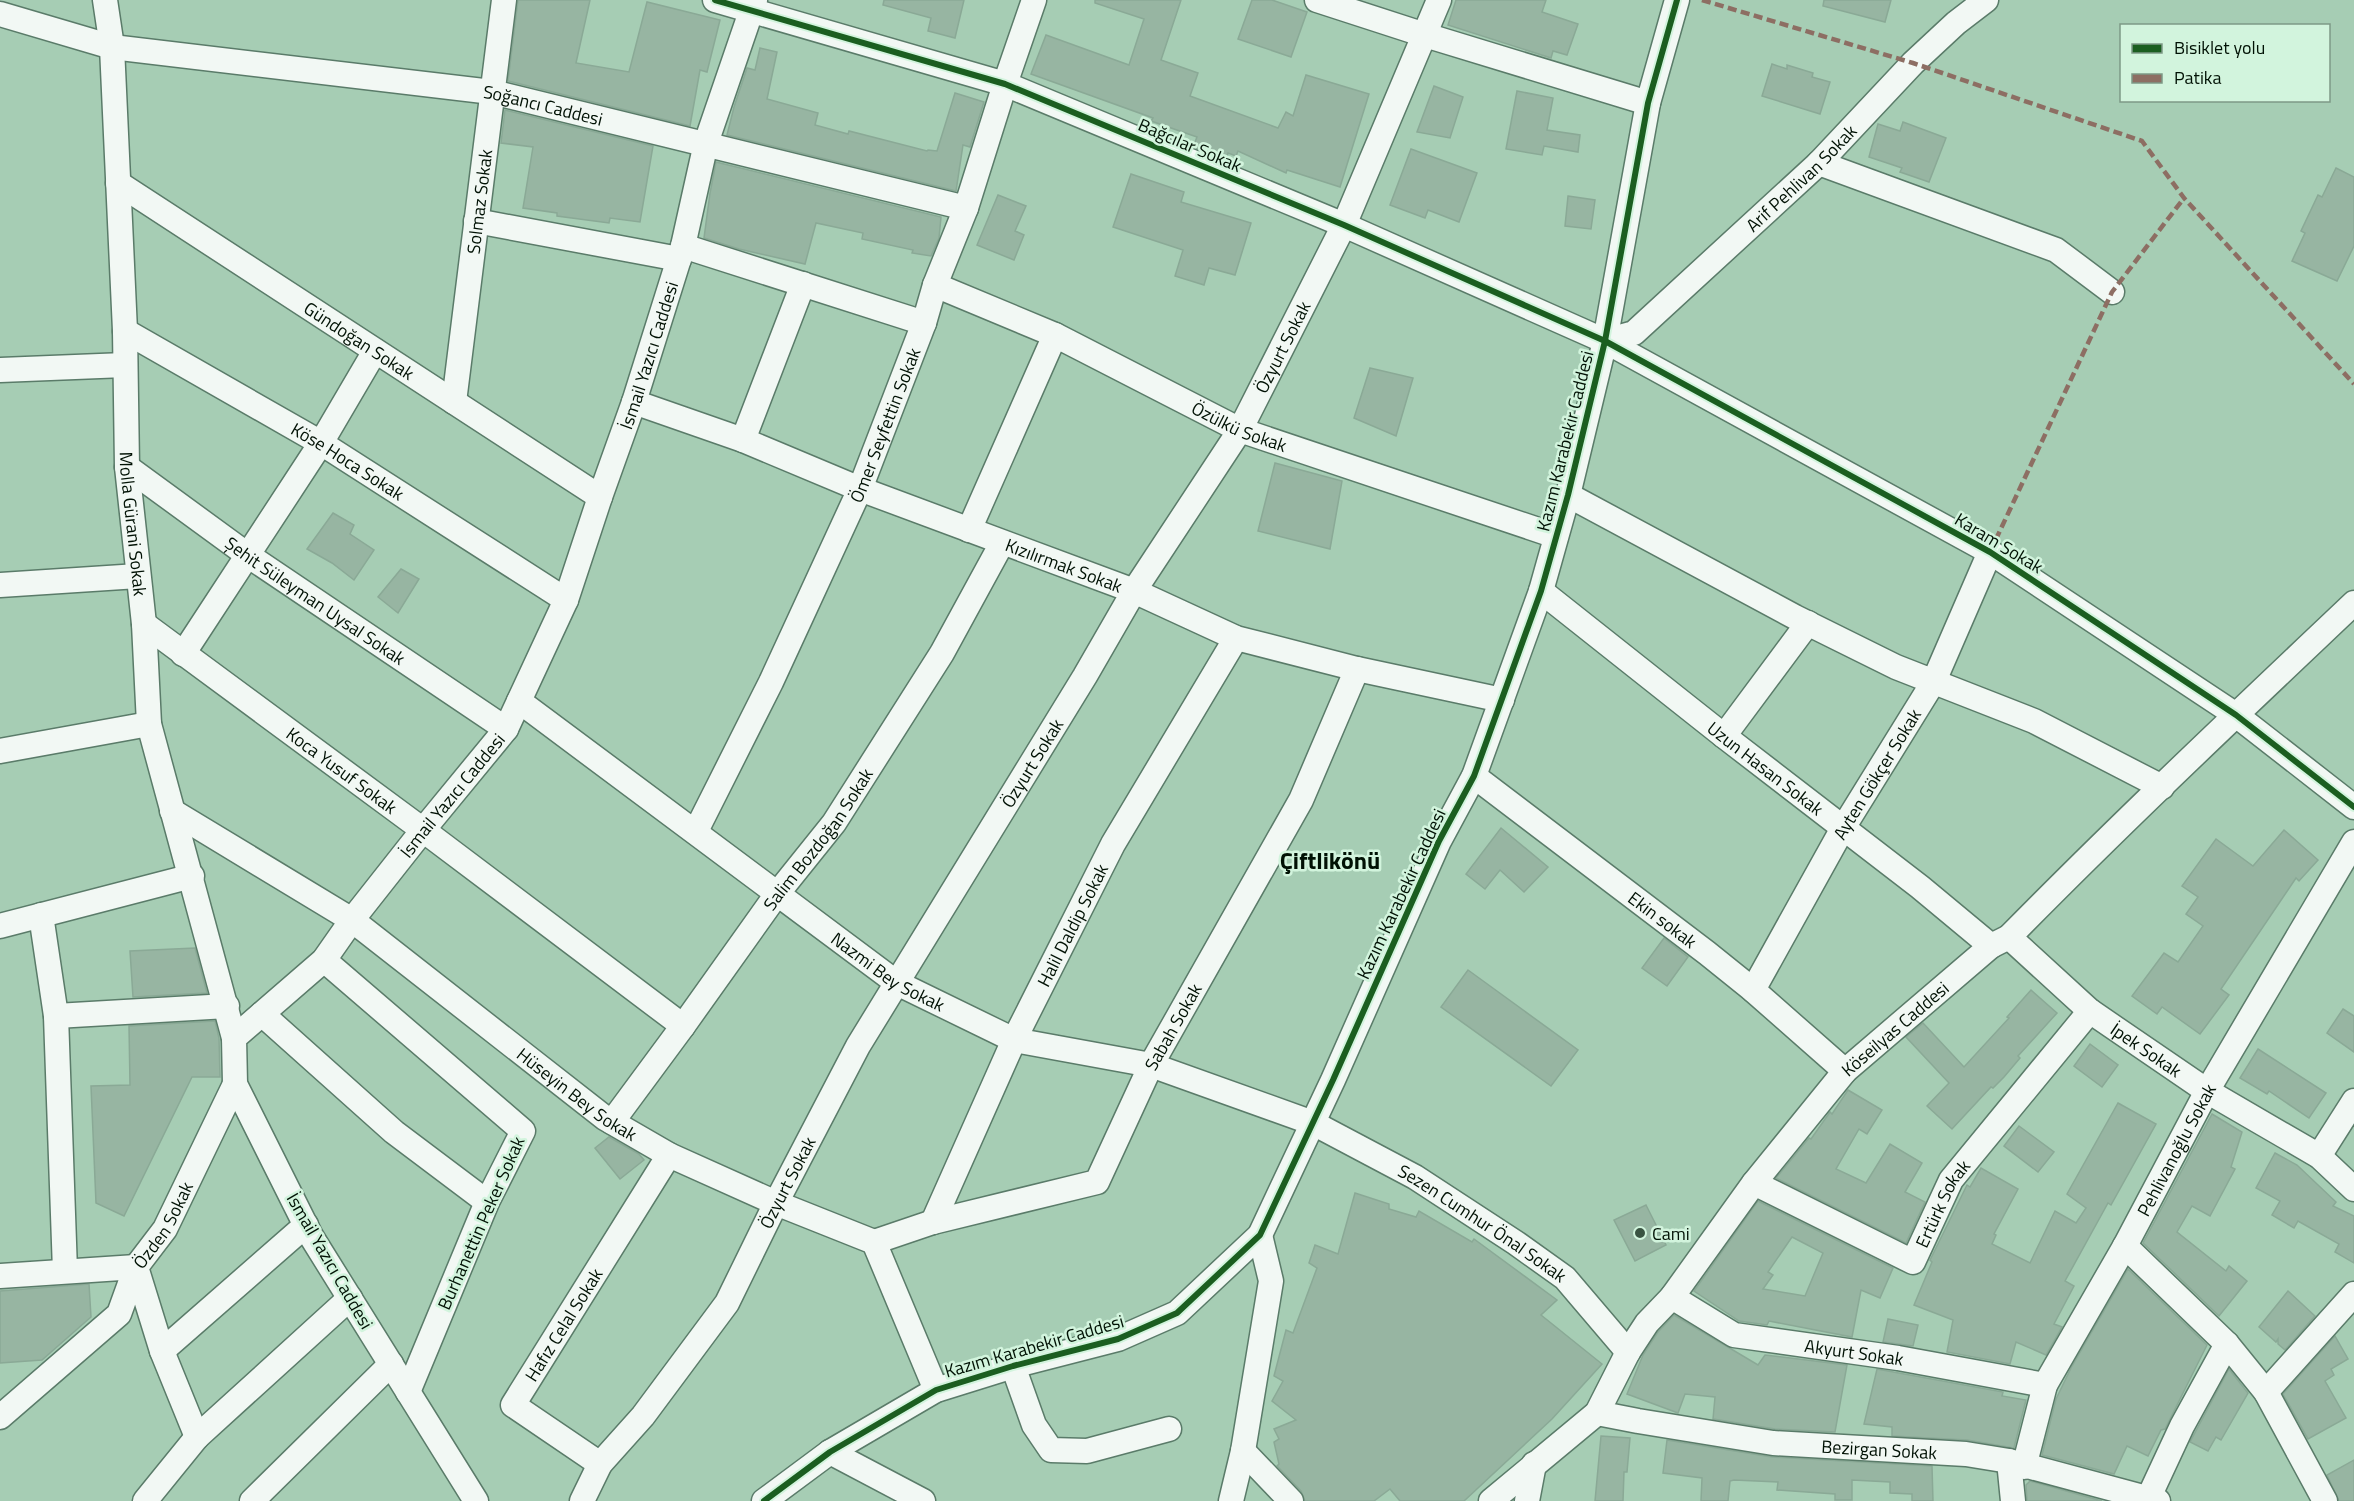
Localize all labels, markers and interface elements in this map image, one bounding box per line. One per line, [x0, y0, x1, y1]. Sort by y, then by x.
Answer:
legend [2120, 24, 2330, 102]
text: Bisiklet yolu [2174, 34, 2265, 61]
text: Patika [2174, 64, 2221, 91]
street label: Soğancı Caddesi [482, 78, 606, 132]
street label: Bağcılar Sokak [1134, 111, 1246, 179]
street label: Arif Pehlivan Sokak [1739, 118, 1863, 238]
street label: Solmaz Sokak [459, 147, 499, 255]
street label: İsmail Yazıcı Caddesi [612, 278, 685, 433]
street label: Gündoğan Sokak [299, 294, 420, 386]
street label: Özyurt Sokak [1247, 296, 1317, 398]
street label: Ömer Seyfettin Sokak [842, 343, 927, 507]
street label: Kazım Karabekir Caddesi [1529, 348, 1601, 534]
street label: Özülkü Sokak [1187, 394, 1291, 458]
street label: Köse Hoca Sokak [286, 415, 410, 507]
street label: Molla Gürani Sokak [113, 452, 154, 598]
street label: Karam Sokak [1950, 506, 2049, 580]
street label: Şehit Süleyman Uysal Sokak [220, 530, 412, 672]
street label: Kızılırmak Sokak [1002, 531, 1127, 599]
street label: Ayten Gökçer Sokak [1826, 703, 1928, 844]
street label: Özyurt Sokak [994, 713, 1070, 813]
street label: Uzun Hasan Sokak [1702, 714, 1830, 822]
street label: Koca Yusuf Sokak [281, 720, 403, 820]
street label: İsmail Yazıcı Caddesi [393, 727, 511, 863]
street label: Salim Bozdoğan Sokak [756, 762, 879, 916]
street label: Kazım Karabekir Caddesi [1350, 804, 1452, 984]
district label: Çiftlikönü [1280, 842, 1380, 878]
street label: Halil Daldip Sokak [1030, 858, 1115, 991]
street label: Ekin sokak [1623, 884, 1703, 955]
street label: Nazmi Bey Sokak [826, 925, 950, 1018]
street label: Köseilyas Caddesi [1835, 975, 1954, 1082]
street label: Sabah Sokak [1137, 978, 1208, 1075]
street label: İpek Sokak [2105, 1016, 2188, 1084]
street label: Hüseyin Bey Sokak [511, 1041, 642, 1147]
street label: Pehlivanoğlu Sokak [2130, 1078, 2222, 1221]
street label: Özyurt Sokak [752, 1131, 822, 1233]
street label: Burhanettin Peker Sokak [431, 1132, 532, 1314]
street label: Ertürk Sokak [1908, 1153, 1976, 1252]
street label: Sezen Cumhur Önal Sokak [1393, 1157, 1573, 1289]
street label: Özden Sokak [126, 1177, 200, 1274]
street label: İsmail Yazıcı Caddesi [280, 1188, 380, 1334]
place label: Cami [1652, 1220, 1690, 1247]
marker: Cami [1633, 1226, 1647, 1240]
street label: Hafız Celal Sokak [518, 1262, 609, 1386]
street label: Kazım Karabekir Caddesi [941, 1307, 1127, 1385]
street label: Akyurt Sokak [1803, 1332, 1906, 1372]
street label: Bezirgan Sokak [1821, 1432, 1938, 1466]

